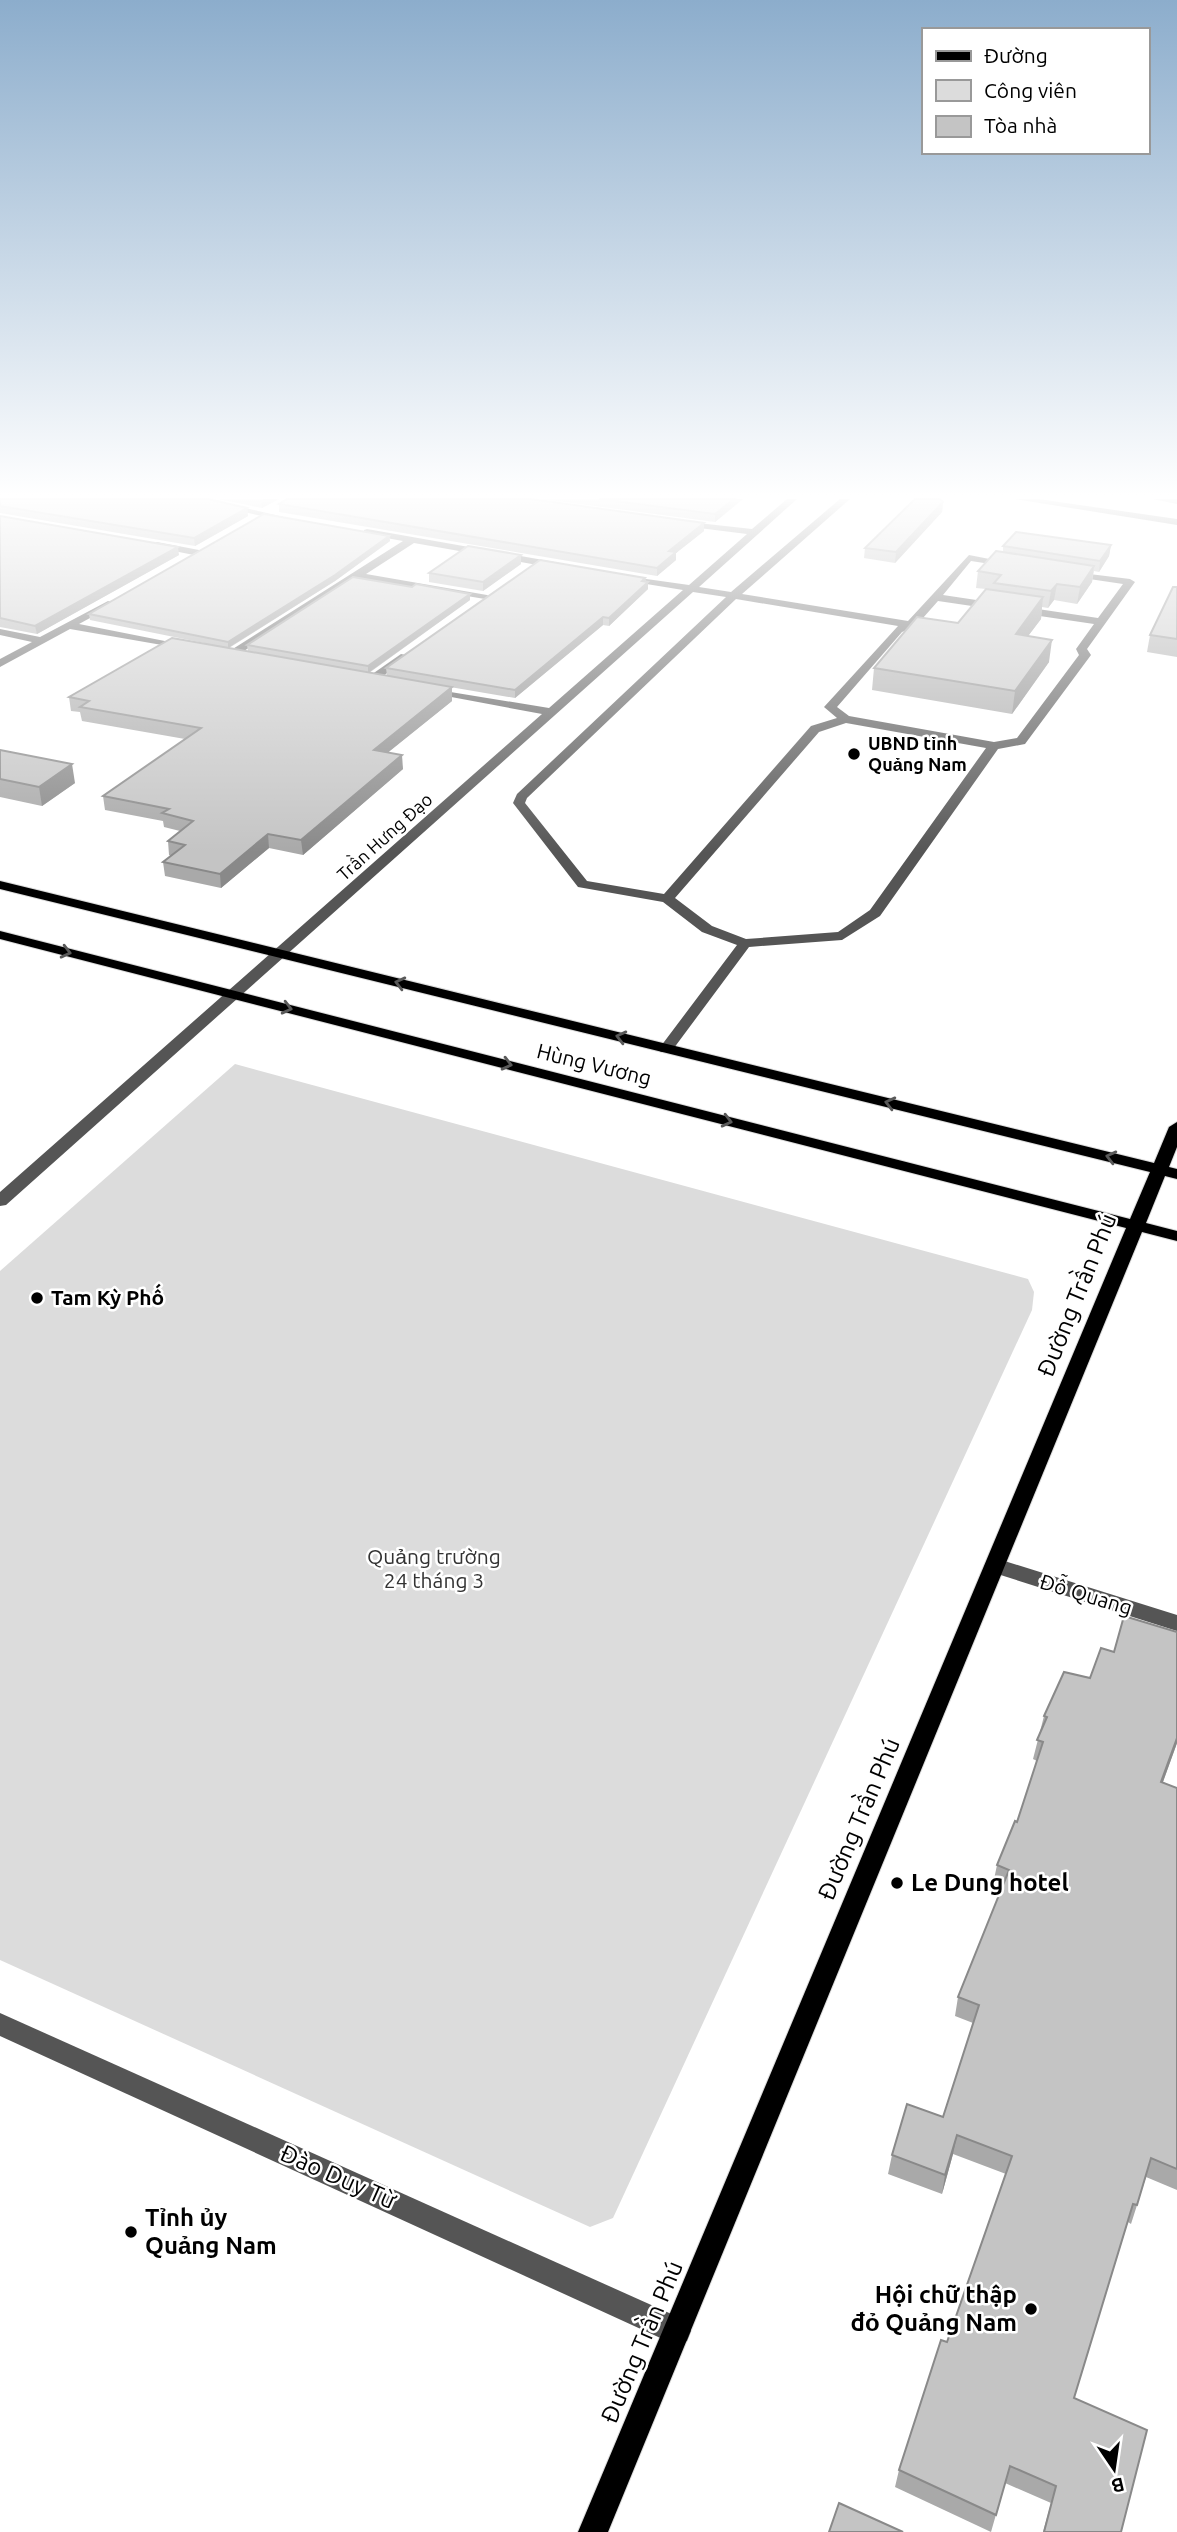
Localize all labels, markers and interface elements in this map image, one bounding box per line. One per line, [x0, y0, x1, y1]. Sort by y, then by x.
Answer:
legend [922, 28, 1149, 154]
text: Đường [984, 43, 1048, 67]
text: Công viên [984, 78, 1077, 102]
text: Tòa nhà [984, 113, 1057, 137]
place label: UBND tỉnh Quảng Nam [868, 733, 967, 774]
marker: UBND tỉnh Quảng Nam [846, 746, 862, 762]
street label: Trần Hưng Đạo [331, 787, 436, 884]
one-way arrow [60, 944, 72, 958]
one-way arrow [394, 977, 406, 991]
one-way arrow [280, 1000, 292, 1014]
one-way arrow [615, 1031, 627, 1046]
street label: Hùng Vương [534, 1038, 654, 1090]
one-way arrow [501, 1056, 513, 1070]
one-way arrow [884, 1097, 896, 1111]
one-way arrow [721, 1113, 733, 1127]
one-way arrow [1105, 1151, 1117, 1165]
street label: Đường Trần Phú [1028, 1208, 1122, 1380]
place label: Tam Kỳ Phố [51, 1283, 164, 1309]
marker: Tam Kỳ Phố [29, 1290, 45, 1306]
park label: Quảng trường 24 tháng 3 [367, 1544, 501, 1592]
street label: Đỗ Quang [1037, 1568, 1136, 1619]
street label: Đường Trần Phú [809, 1732, 905, 1904]
place label: Le Dung hotel [911, 1869, 1069, 1896]
marker: Le Dung hotel [889, 1875, 905, 1891]
street label: Đào Duy Từ [276, 2139, 401, 2214]
place label: Tỉnh ủy Quảng Nam [145, 2204, 277, 2259]
marker: Tỉnh ủy Quảng Nam [123, 2224, 139, 2240]
street label: Đường Trần Phú [592, 2255, 688, 2427]
place label: Hội chữ thập đỏ Quảng Nam [850, 2281, 1017, 2336]
marker: Hội chữ thập đỏ Quảng Nam [1023, 2301, 1039, 2317]
north arrow [1079, 2434, 1149, 2504]
text: B [1109, 2473, 1126, 2498]

